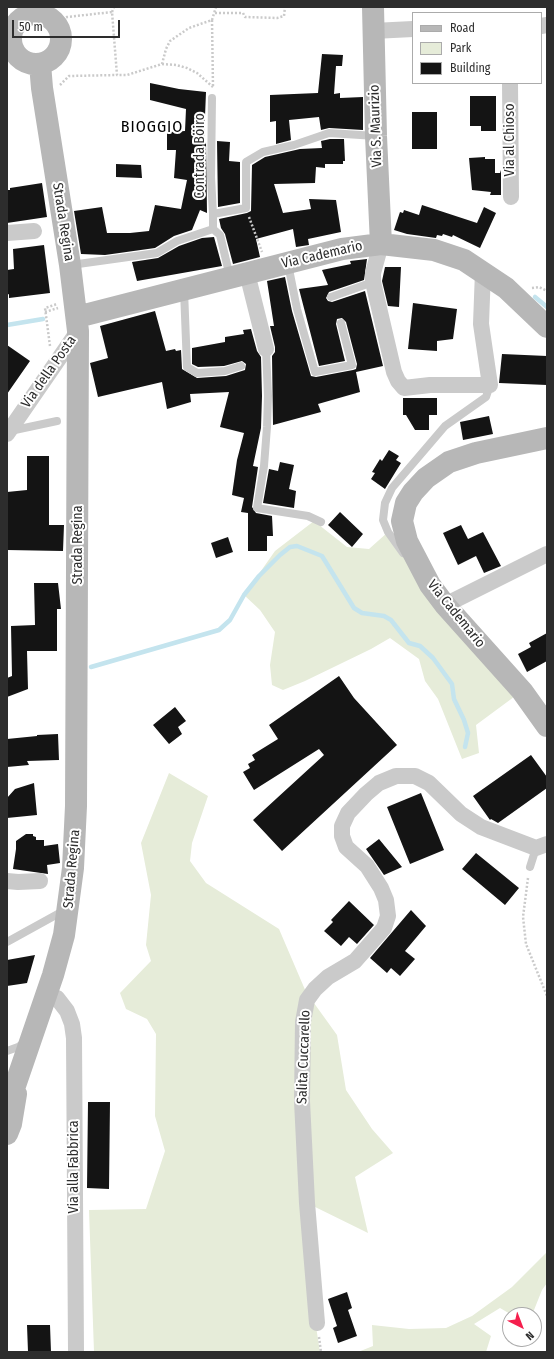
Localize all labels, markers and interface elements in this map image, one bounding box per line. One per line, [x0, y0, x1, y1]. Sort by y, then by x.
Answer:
scale bar [14, 12, 122, 38]
legend [412, 12, 542, 84]
text: 50 m [19, 20, 43, 34]
text: Road [450, 21, 475, 35]
text: Park [450, 41, 471, 55]
text: Building [450, 61, 490, 75]
street label: Via S. Maurizio [366, 84, 386, 168]
street label: Via al Chioso [502, 103, 518, 177]
street label: Contrada Böiro [192, 113, 208, 199]
district label: BIOGGIO [121, 118, 183, 138]
street label: Strada Regina [49, 182, 77, 262]
street label: Via Cademario [280, 238, 364, 272]
street label: Via della Posta [18, 333, 80, 411]
street label: Strada Regina [70, 505, 86, 585]
street label: Via Cademario [424, 577, 488, 651]
street label: Strada Regina [60, 829, 84, 909]
street label: Salita Cuccarello [294, 1010, 314, 1104]
street label: Via alla Fabbrica [66, 1120, 82, 1214]
north arrow [502, 1307, 542, 1347]
text: N [523, 1329, 536, 1343]

